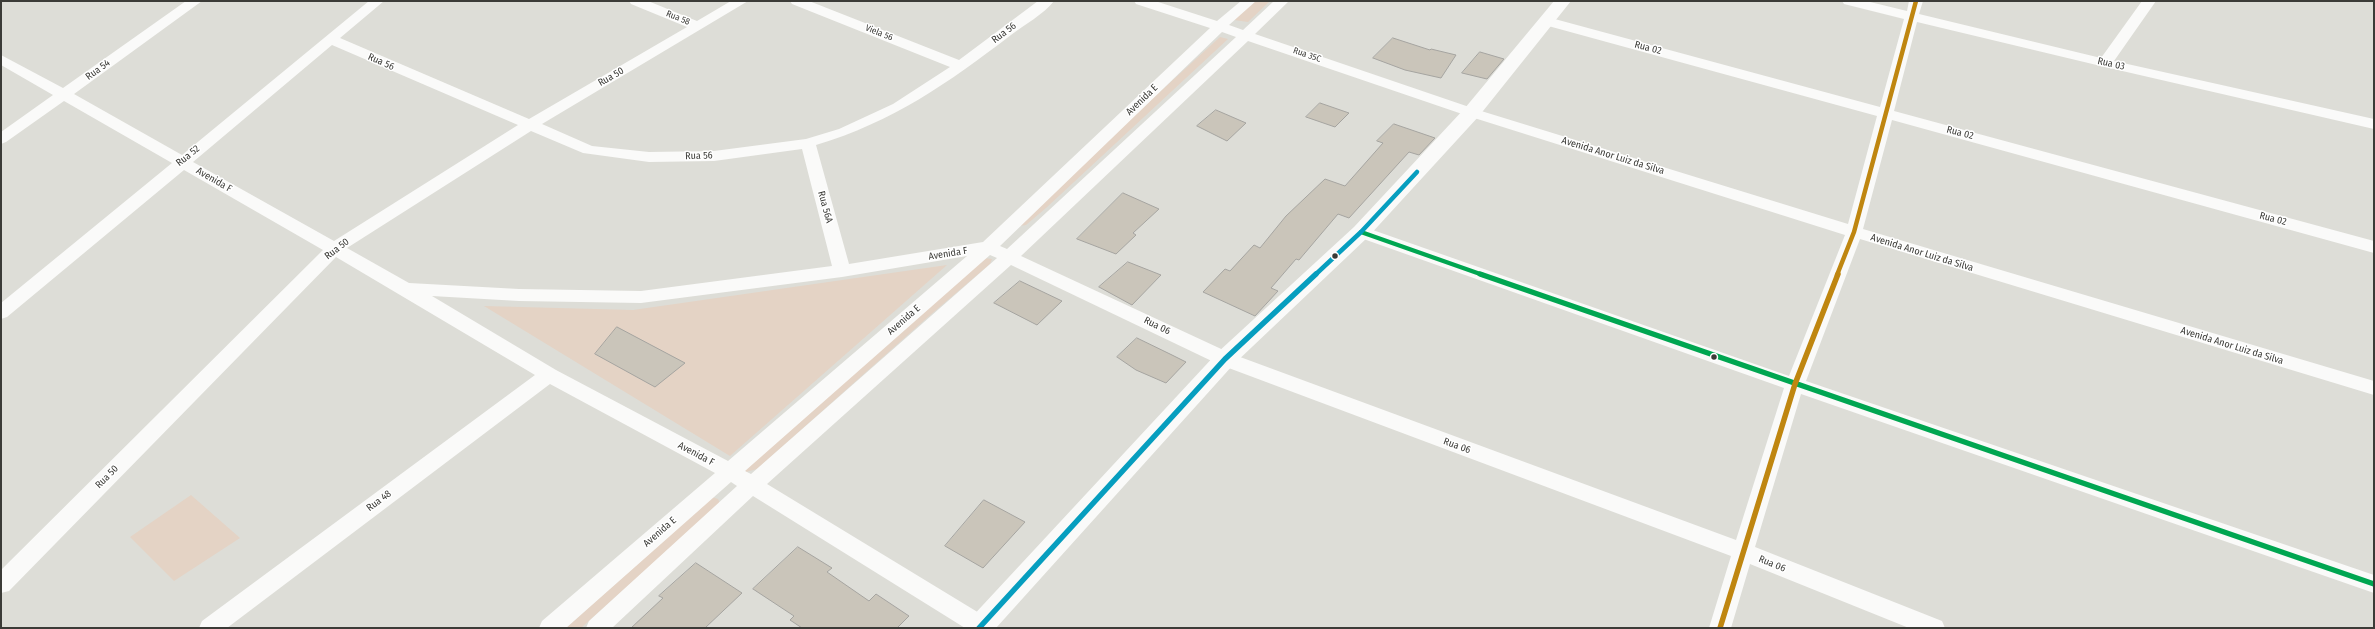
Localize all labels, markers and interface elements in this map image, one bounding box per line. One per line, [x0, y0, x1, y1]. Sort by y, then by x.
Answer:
street label: Rua 58 [664, 8, 692, 28]
street label: Rua 56 [989, 20, 1019, 46]
street label: Viela 56 [864, 23, 894, 43]
street label: Rua 02 [1633, 39, 1663, 57]
street label: Rua 35C [1292, 45, 1322, 65]
street label: Rua 56 [366, 51, 396, 73]
street label: Rua 03 [2096, 55, 2126, 73]
street label: Rua 54 [83, 57, 113, 83]
street label: Rua 50 [596, 65, 626, 89]
street label: Avenida E [1124, 82, 1160, 118]
street label: Rua 02 [1945, 124, 1975, 142]
street label: Avenida Anor Luiz da Silva [1560, 135, 1666, 177]
street label: Rua 52 [174, 143, 202, 169]
street label: Rua 56 [685, 150, 713, 162]
street label: Avenida F [194, 165, 234, 195]
street label: Rua 56A [815, 190, 835, 224]
street label: Rua 02 [2258, 210, 2288, 228]
street label: Avenida Anor Luiz da Silva [1869, 232, 1975, 274]
street label: Rua 50 [322, 236, 352, 262]
street label: Avenida F [928, 245, 968, 263]
unlabelled marker [1330, 251, 1340, 261]
street label: Avenida E [885, 302, 923, 338]
street label: Rua 06 [1142, 314, 1172, 338]
street label: Avenida Anor Luiz da Silva [2179, 325, 2285, 367]
unlabelled marker [1709, 352, 1719, 362]
street label: Rua 06 [1442, 436, 1472, 456]
street label: Avenida F [676, 439, 716, 469]
street label: Rua 50 [93, 463, 121, 491]
street label: Rua 48 [364, 488, 394, 514]
street label: Avenida E [641, 514, 679, 550]
street label: Rua 06 [1757, 553, 1787, 575]

